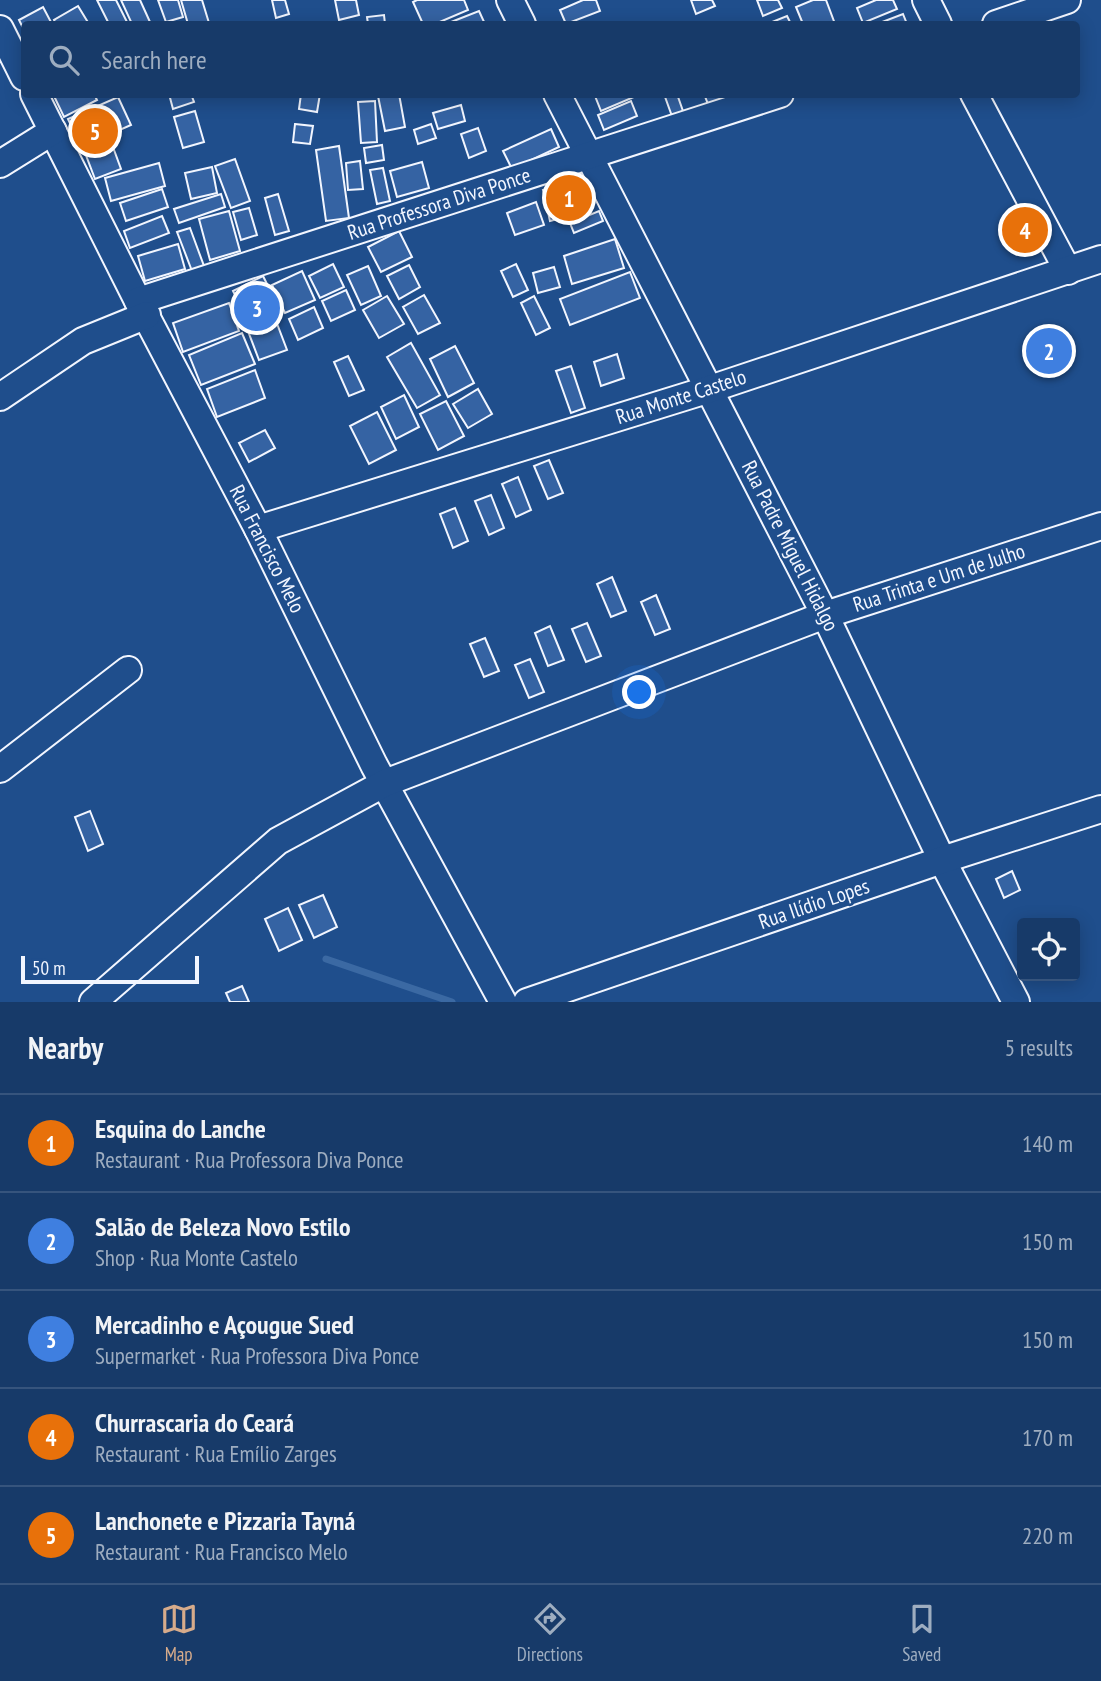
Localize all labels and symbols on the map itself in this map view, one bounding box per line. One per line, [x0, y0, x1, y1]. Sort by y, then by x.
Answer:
pin: 5 [72, 105, 118, 157]
street label: Rua Professora Diva Ponce [344, 161, 534, 246]
pin: 1 [546, 172, 592, 224]
pin: 4 [1002, 204, 1048, 256]
pin: 3 [234, 282, 280, 334]
pin: 2 [1026, 325, 1072, 377]
street label: Rua Monte Castelo [612, 363, 749, 430]
street label: Rua Padre Miguel Hidalgo [736, 456, 845, 636]
street label: Rua Francisco Melo [224, 480, 311, 617]
street label: Rua Trinta e Um de Julho [850, 537, 1028, 618]
your location [622, 675, 656, 709]
street label: Rua Ilídio Lopes [755, 872, 873, 935]
scale bar [21, 953, 200, 985]

